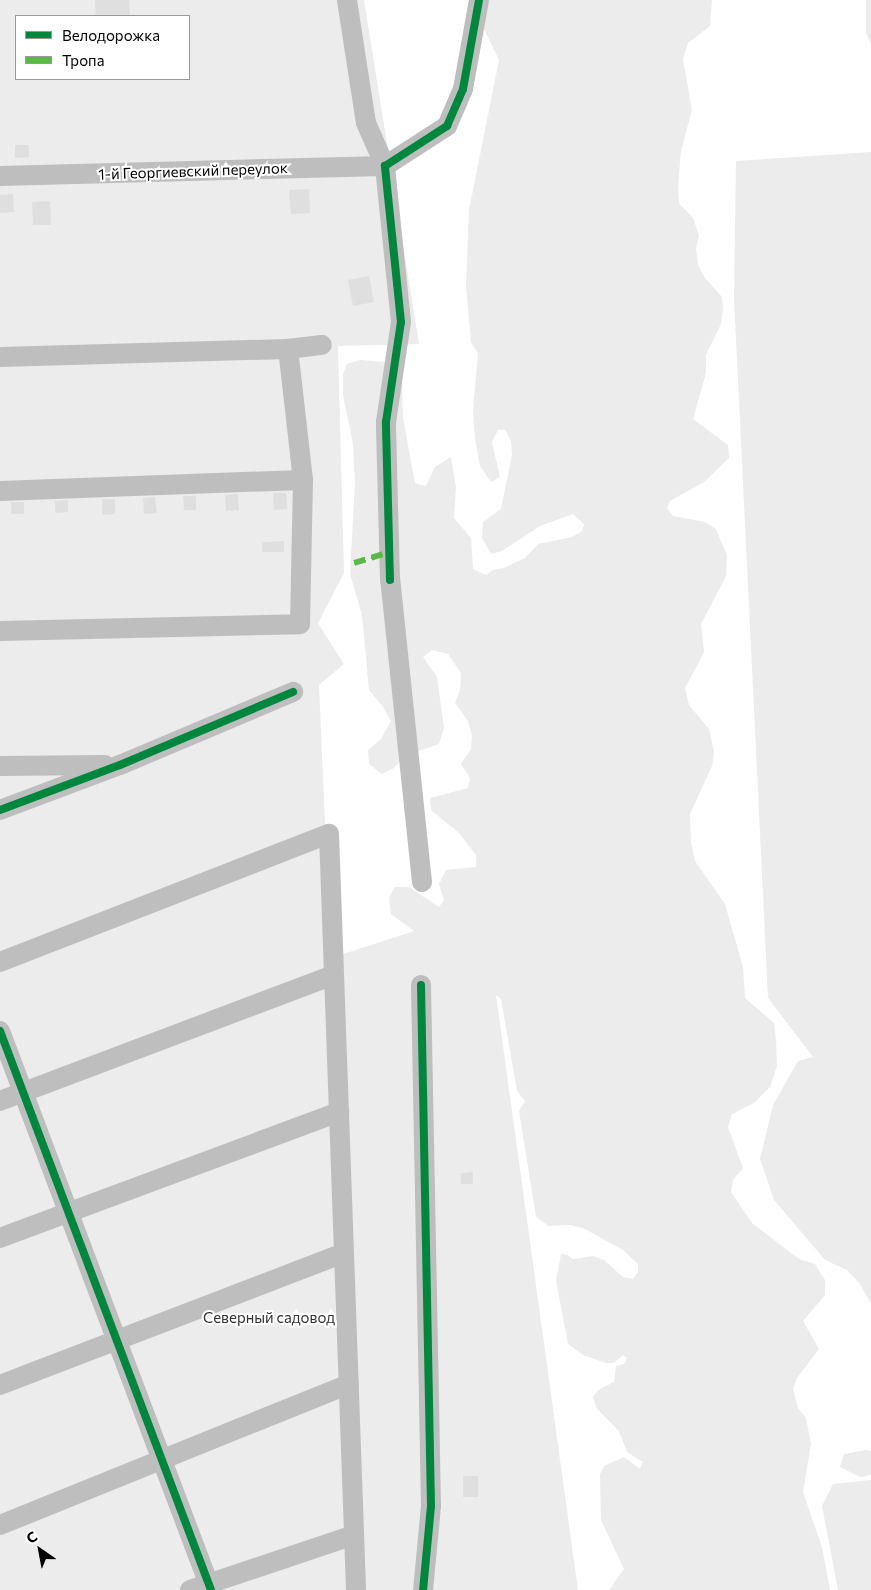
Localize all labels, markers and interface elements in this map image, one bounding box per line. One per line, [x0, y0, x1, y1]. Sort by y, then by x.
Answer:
legend [15, 15, 190, 80]
text: Велодорожка [62, 26, 160, 44]
text: Тропа [62, 51, 104, 69]
street label: 1-й Георгиевский переулок [98, 159, 288, 183]
park label: Северный садовод [203, 1309, 335, 1327]
north arrow [15, 1525, 65, 1575]
text: С [23, 1527, 40, 1547]

